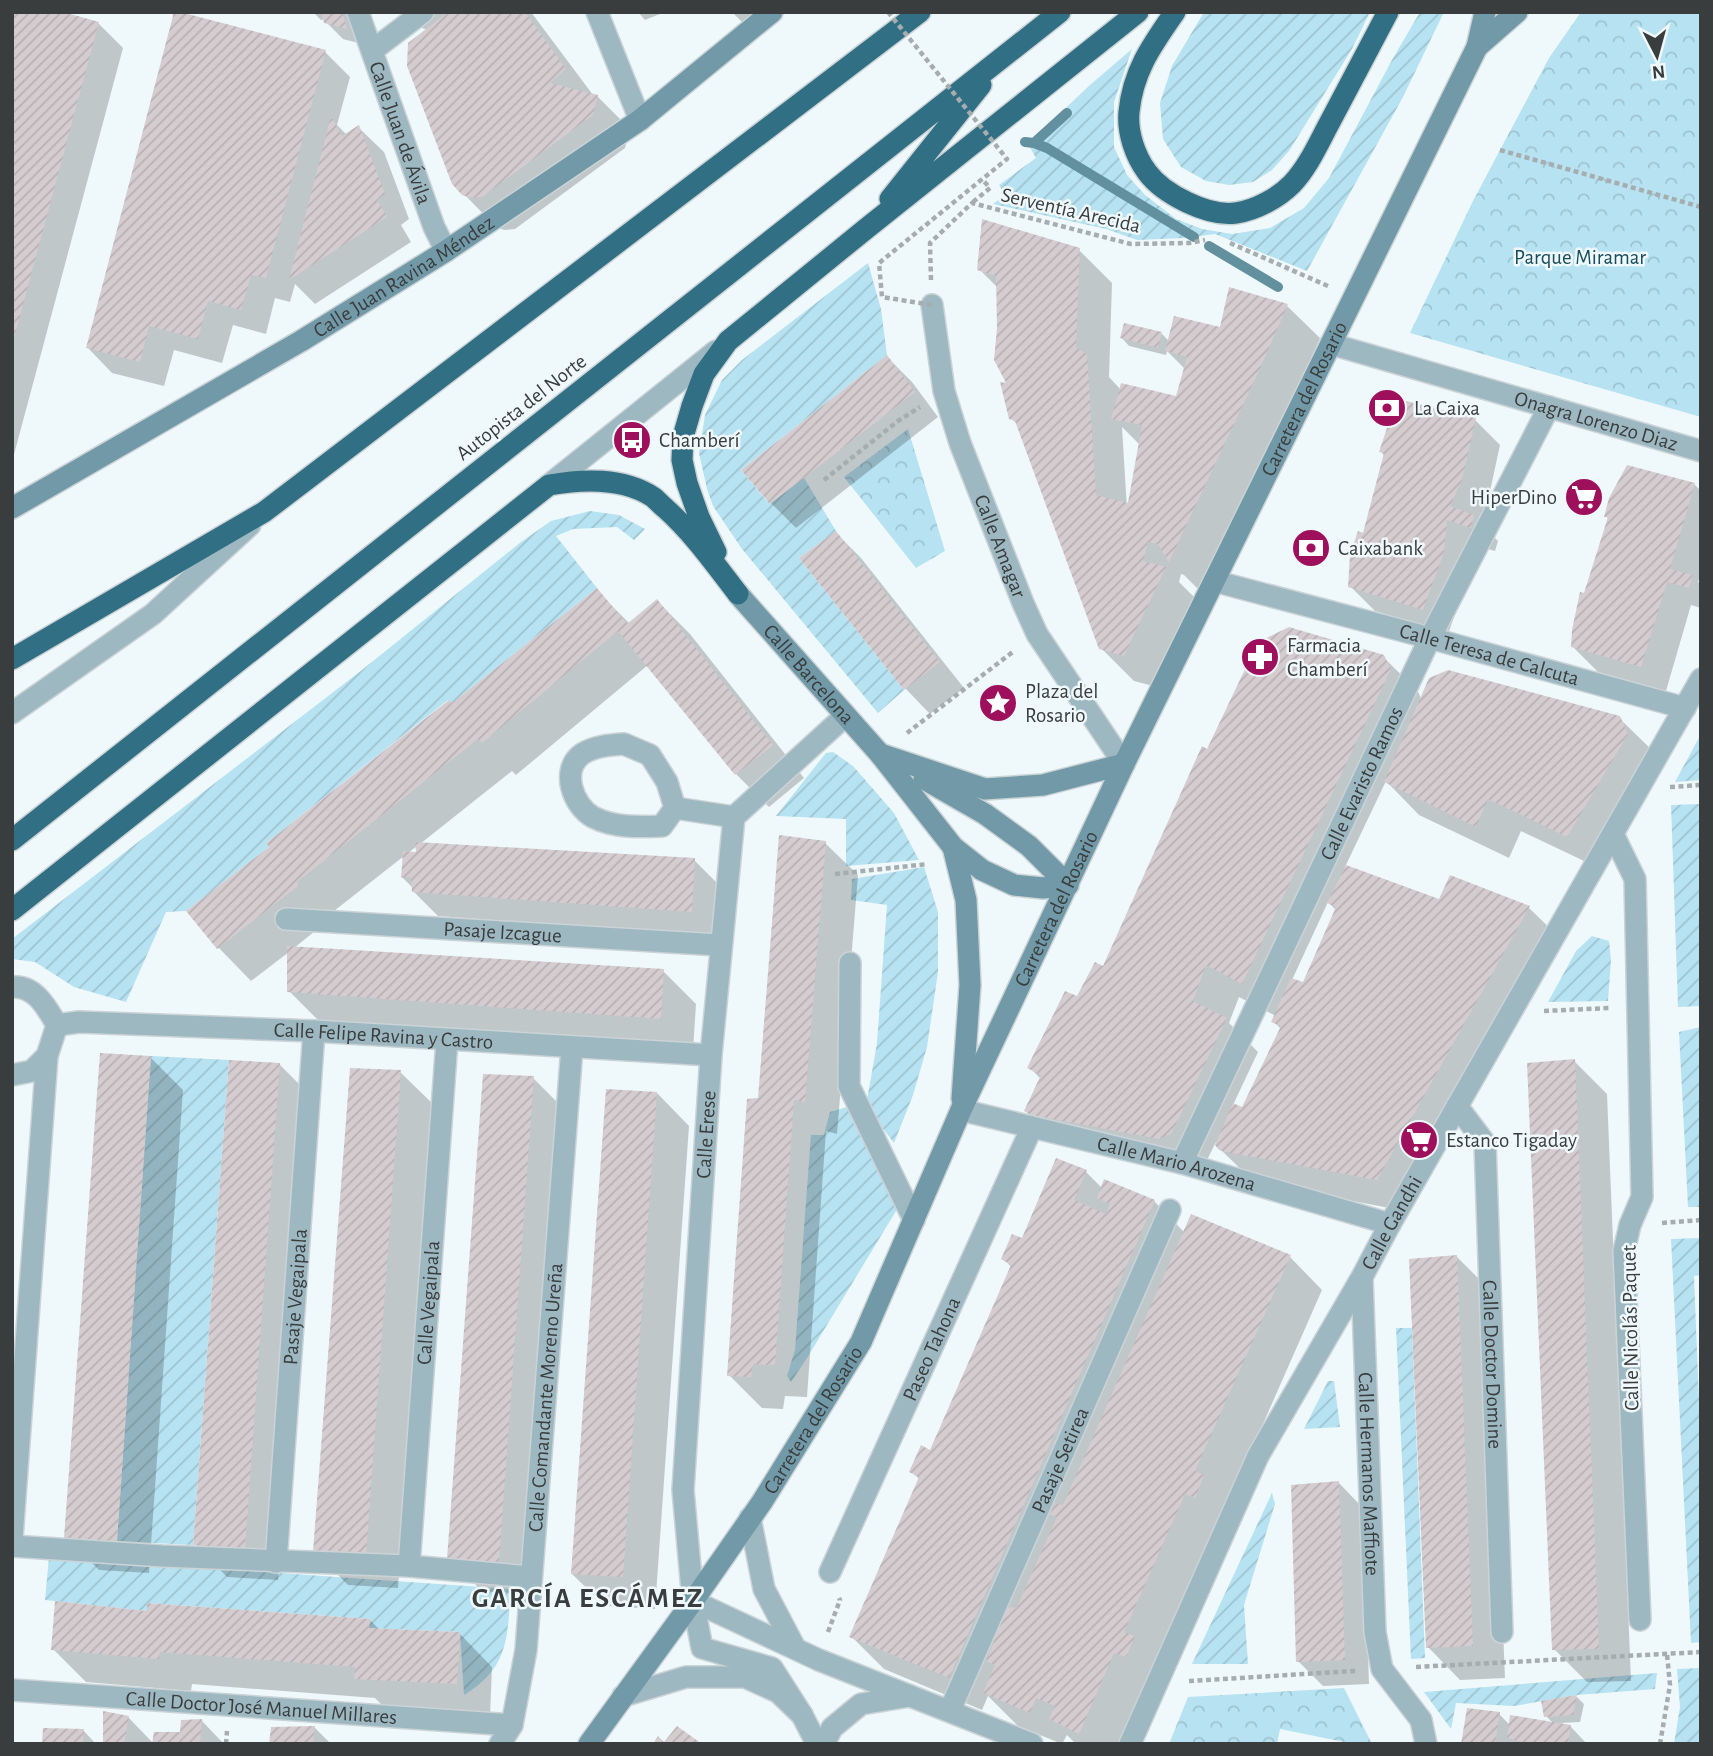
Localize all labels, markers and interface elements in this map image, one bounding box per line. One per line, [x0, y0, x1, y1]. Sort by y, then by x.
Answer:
north arrow [1622, 21, 1692, 91]
street label: Calle Juan de Ávila [365, 59, 435, 207]
text: N [1651, 61, 1666, 82]
street label: Serventía Arecida [999, 184, 1143, 237]
street label: Calle Juan Ravina Méndez [310, 212, 498, 342]
park label: Parque Miramar [1514, 247, 1646, 268]
street label: Carretera del Rosario [1257, 318, 1351, 480]
street label: Autopista del Norte [452, 350, 590, 465]
bank icon: La Caixa [1366, 387, 1408, 429]
street label: Onagra Lorenzo Diaz [1512, 388, 1680, 455]
place label: La Caixa [1414, 398, 1480, 419]
bus stop icon: Chamberí [611, 419, 653, 461]
place label: Chamberí [659, 430, 740, 451]
supermarket icon: HiperDino [1563, 476, 1605, 518]
place label: HiperDino [1471, 487, 1557, 508]
street label: Calle Amagar [970, 492, 1030, 601]
bank icon: Caixabank [1290, 527, 1332, 569]
place label: Caixabank [1338, 538, 1423, 559]
street label: Calle Teresa de Calcuta [1397, 620, 1582, 690]
street label: Calle Barcelona [759, 621, 858, 728]
place label: Farmacia Chamberí [1287, 635, 1368, 680]
pharmacy icon: Farmacia Chamberí [1239, 636, 1281, 678]
place label: Plaza del Rosario [1025, 681, 1098, 726]
place icon: Plaza del Rosario [977, 682, 1019, 724]
street label: Calle Evaristo Ramos [1317, 703, 1407, 864]
street label: Carretera del Rosario [1011, 828, 1102, 990]
street label: Pasaje Izcague [443, 918, 562, 947]
street label: Calle Felipe Ravina y Castro [273, 1019, 494, 1053]
street label: Calle Erese [693, 1090, 720, 1179]
supermarket icon: Estanco Tigaday [1398, 1119, 1440, 1161]
place label: Estanco Tigaday [1446, 1130, 1577, 1151]
street label: Calle Mario Arozena [1095, 1133, 1258, 1195]
street label: Calle Gandhi [1358, 1172, 1426, 1273]
street label: Pasaje Vegaipala [280, 1227, 311, 1366]
street label: Calle Vegaipala [414, 1240, 444, 1366]
street label: Calle Nicolás Paquet [1619, 1245, 1642, 1411]
street label: Calle Comandante Moreno Ureña [525, 1262, 567, 1533]
street label: Calle Doctor Domine [1479, 1280, 1506, 1449]
street label: Paseo Tahona [899, 1294, 964, 1404]
street label: Carretera del Rosario [760, 1343, 867, 1498]
street label: Calle Hermanos Maffiote [1354, 1372, 1383, 1576]
street label: Pasaje Setirea [1028, 1404, 1093, 1516]
district label: GARCÍA ESCÁMEZ [472, 1582, 704, 1613]
street label: Calle Doctor José Manuel Millares [125, 1688, 398, 1728]

